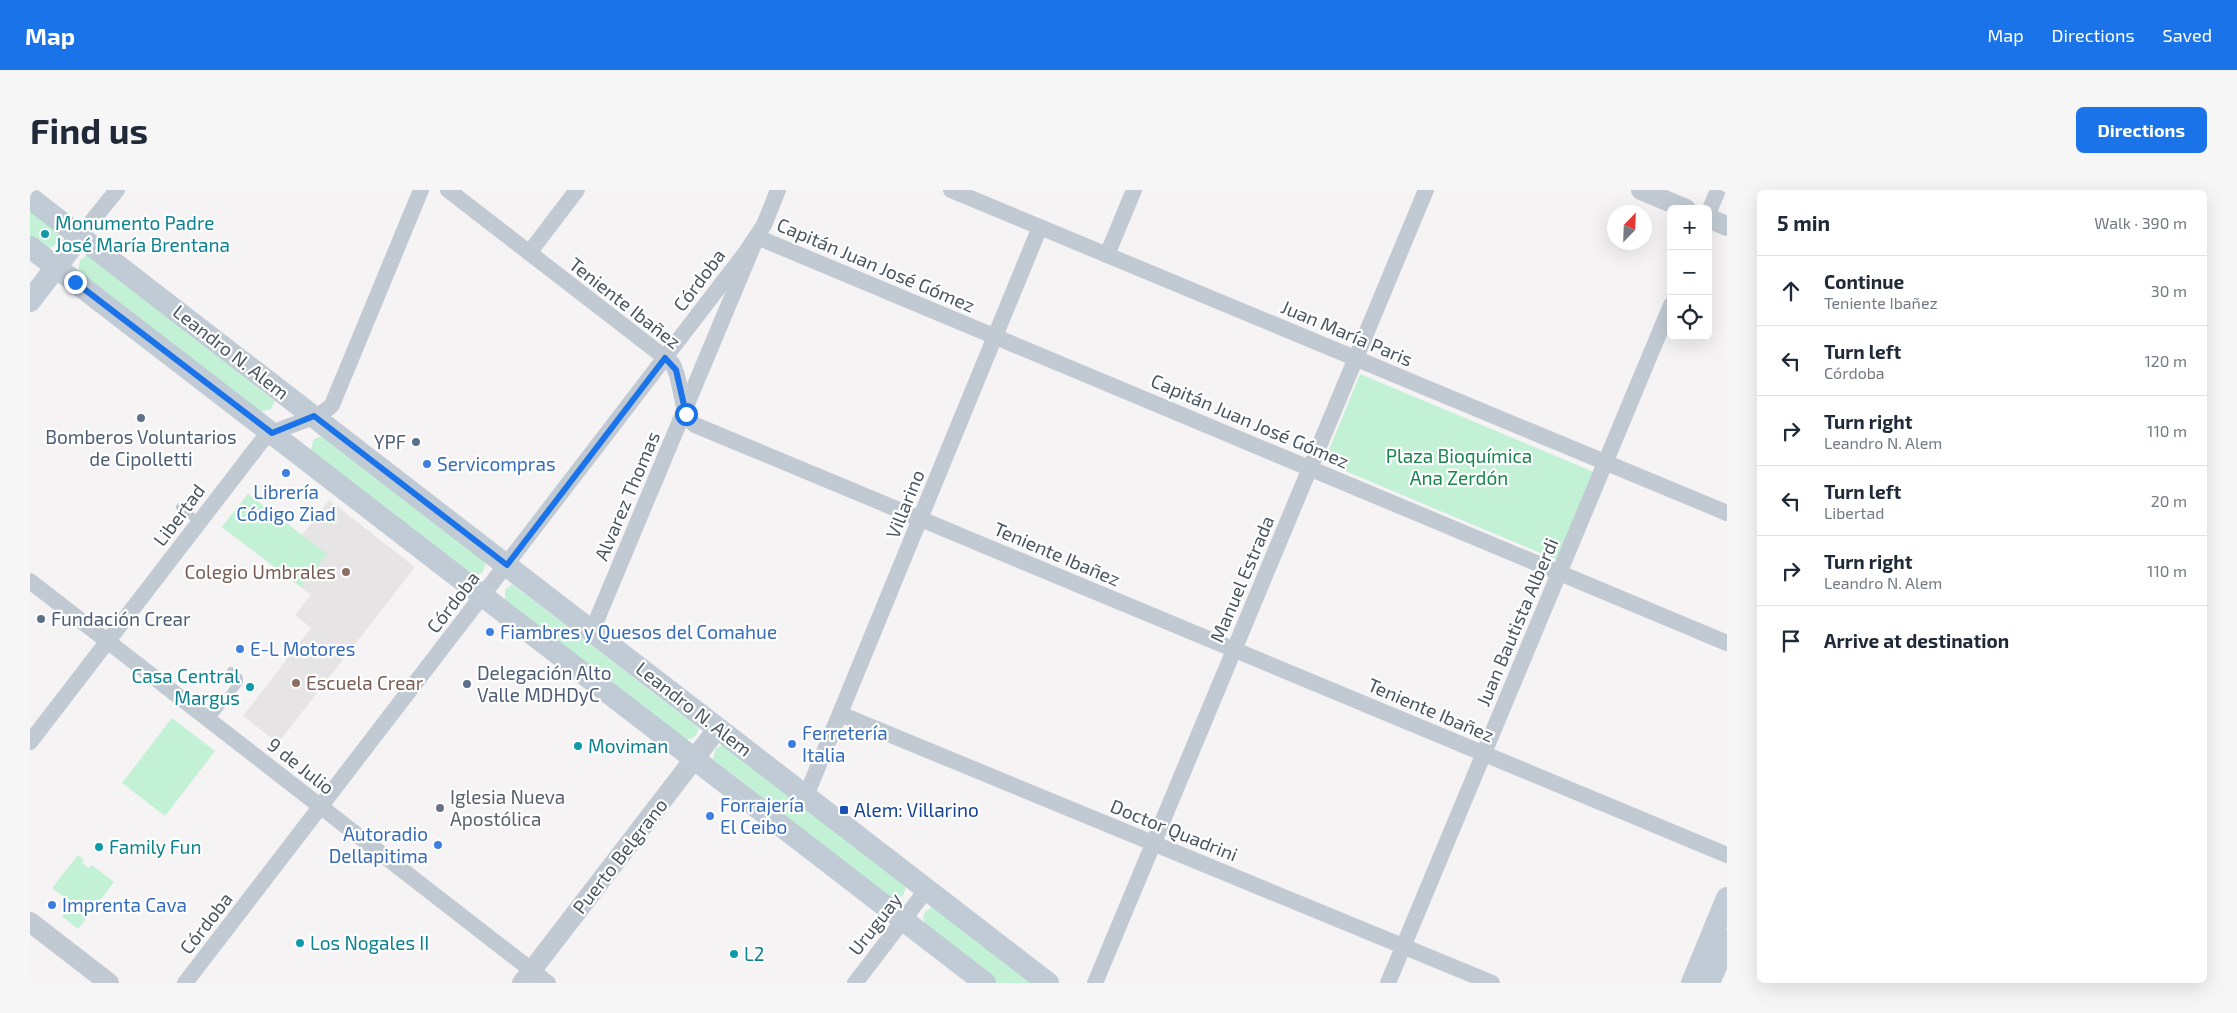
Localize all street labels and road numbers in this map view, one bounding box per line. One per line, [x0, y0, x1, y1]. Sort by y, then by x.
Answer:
street label: Capitán Juan José Gómez [774, 212, 979, 317]
street label: Córdoba [668, 244, 729, 315]
street label: Teniente Ibañez [565, 252, 686, 353]
street label: Juan María Paris [1278, 294, 1416, 371]
street label: Leandro N. Alem [169, 299, 294, 404]
street label: Capitán Juan José Gómez [1148, 368, 1353, 473]
street label: Alvarez Thomas [589, 428, 664, 564]
street label: Villarino [880, 466, 929, 542]
street label: Libertad [148, 479, 209, 550]
street label: Manuel Estrada [1204, 512, 1279, 646]
street label: Teniente Ibañez [991, 517, 1124, 590]
street label: Juan Bautista Alberdi [1471, 534, 1562, 709]
street label: Córdoba [421, 566, 484, 637]
street label: Leandro N. Alem [632, 656, 757, 761]
street label: Teniente Ibañez [1365, 673, 1498, 746]
street label: 9 de Julio [263, 732, 339, 799]
street label: Puerto Belgrano [567, 793, 672, 918]
street label: Doctor Quadrini [1107, 794, 1241, 866]
street label: Córdoba [174, 887, 237, 958]
street label: Uruguay [843, 888, 906, 960]

